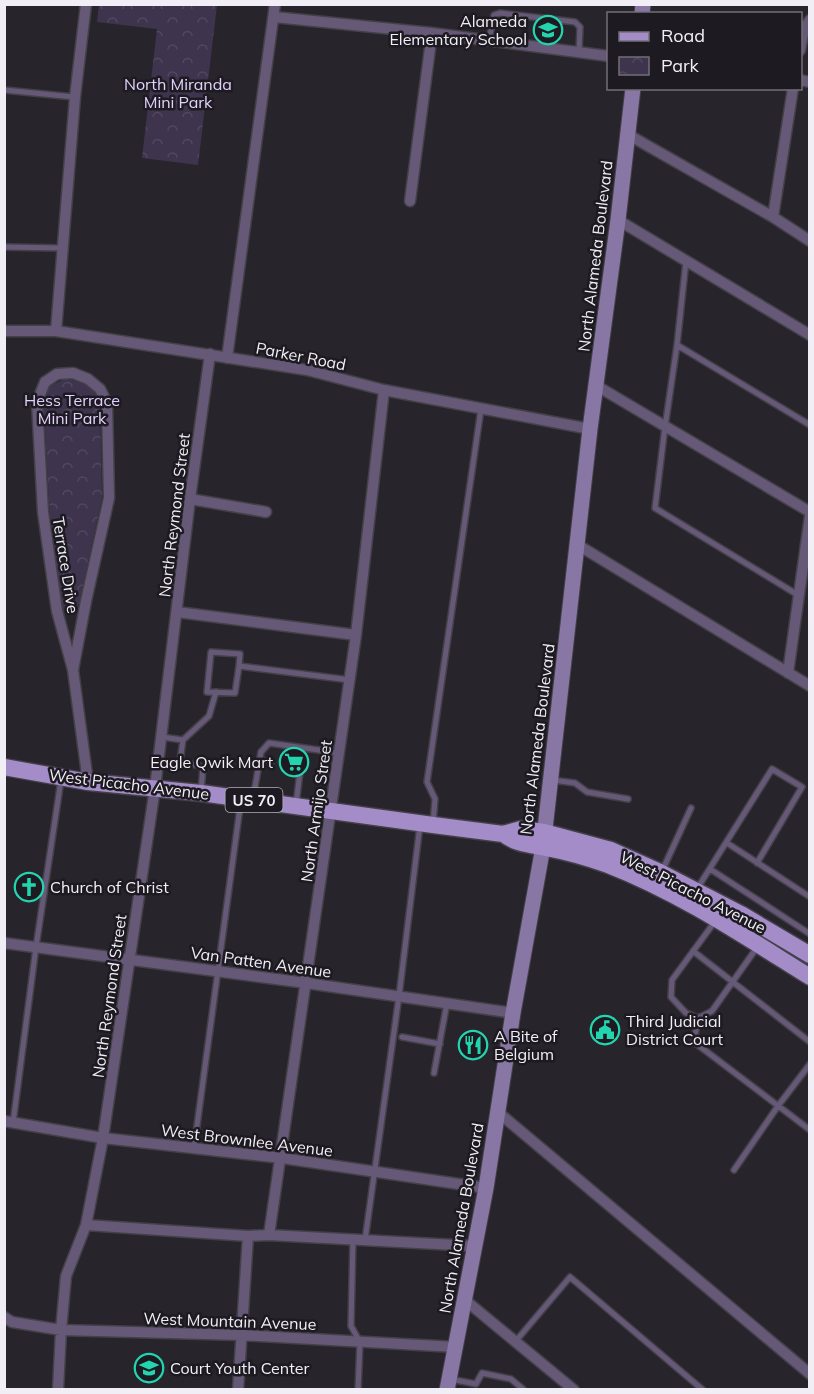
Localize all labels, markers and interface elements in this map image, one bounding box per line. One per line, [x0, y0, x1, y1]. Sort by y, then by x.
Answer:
place label: Alameda Elementary School [389, 11, 527, 49]
legend [607, 12, 802, 90]
school or university icon: Alameda Elementary School [532, 14, 564, 46]
text: Road [661, 24, 705, 47]
text: Park [661, 54, 700, 77]
park label: North Miranda Mini Park [124, 74, 232, 112]
street label: North Alameda Boulevard [573, 159, 617, 353]
street label: Parker Road [254, 337, 348, 375]
park label: Hess Terrace Mini Park [24, 390, 120, 428]
street label: North Reymond Street [154, 431, 194, 598]
street label: Terrace Drive [48, 515, 84, 615]
street label: North Alameda Boulevard [515, 642, 559, 836]
street label: North Armijo Street [296, 738, 336, 883]
supermarket icon: Eagle Qwik Mart [278, 746, 310, 778]
place label: Eagle Qwik Mart [150, 752, 273, 772]
street label: West Picacho Avenue [48, 764, 210, 804]
road number: US 70 [226, 788, 282, 812]
street label: West Picacho Avenue [617, 846, 769, 938]
church icon: Church of Christ [13, 871, 45, 903]
place label: Church of Christ [50, 877, 169, 897]
street label: North Reymond Street [88, 912, 130, 1079]
street label: Van Patten Avenue [189, 942, 333, 982]
place label: Third Judicial District Court [626, 1011, 724, 1049]
public building icon: Third Judicial District Court [589, 1014, 621, 1046]
place label: A Bite of Belgium [494, 1026, 558, 1064]
restaurant icon: A Bite of Belgium [457, 1029, 489, 1061]
street label: West Brownlee Avenue [160, 1120, 334, 1160]
street label: North Alameda Boulevard [434, 1121, 488, 1315]
street label: West Mountain Avenue [143, 1308, 317, 1334]
school or university icon: Court Youth Center [133, 1352, 165, 1384]
place label: Court Youth Center [170, 1358, 309, 1378]

